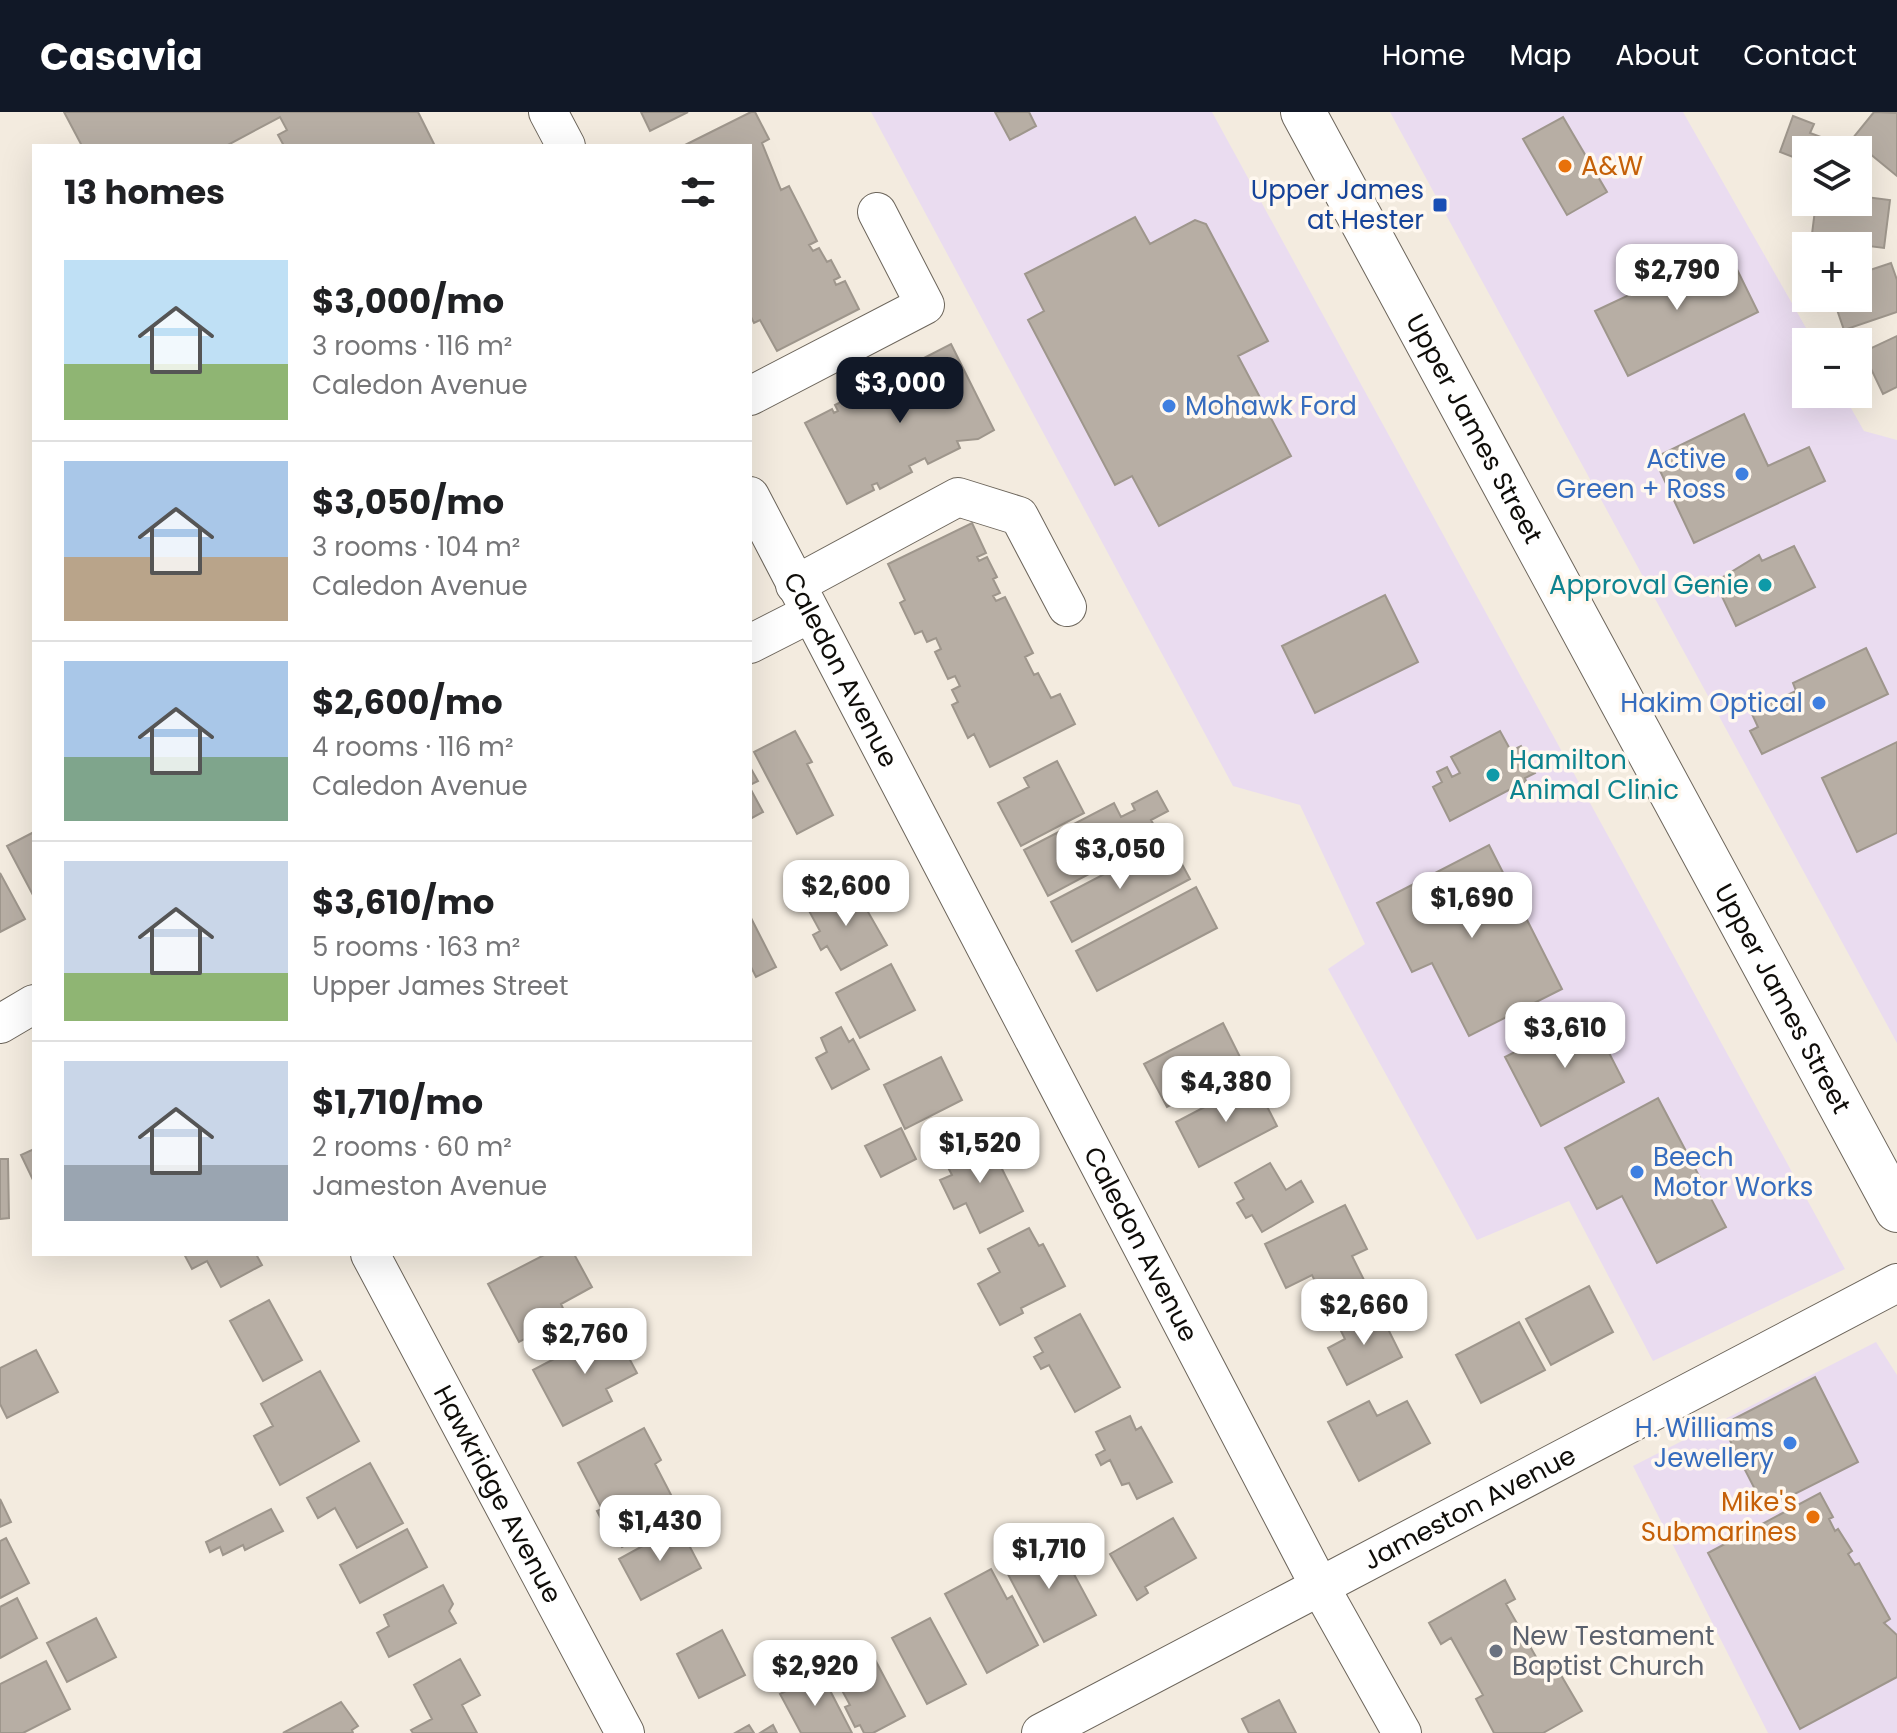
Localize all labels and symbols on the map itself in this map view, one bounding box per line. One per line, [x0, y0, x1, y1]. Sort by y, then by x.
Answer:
place label: A&W [1581, 148, 1643, 184]
marker: A&W [1556, 157, 1574, 175]
place label: Upper James at Hester [1251, 172, 1424, 238]
marker: Upper James at Hester [1431, 196, 1449, 214]
pin: $2,790 [1612, 244, 1742, 312]
street label: Upper James Street [1397, 307, 1551, 550]
pin: $3,000 [835, 357, 965, 425]
place label: Mohawk Ford [1185, 388, 1357, 424]
marker: Mohawk Ford [1160, 397, 1178, 415]
place label: Active Green + Ross [1556, 441, 1726, 507]
marker: Active Green + Ross [1733, 465, 1751, 483]
street label: Caledon Avenue [775, 566, 907, 774]
place label: Approval Genie [1549, 567, 1749, 603]
marker: Approval Genie [1756, 576, 1774, 594]
place label: Hakim Optical [1620, 685, 1803, 721]
marker: Hakim Optical [1810, 694, 1828, 712]
place label: Hamilton Animal Clinic [1509, 742, 1679, 808]
marker: Hamilton Animal Clinic [1484, 766, 1502, 784]
pin: $3,050 [1055, 823, 1185, 891]
pin: $2,600 [781, 860, 911, 928]
pin: $1,690 [1407, 872, 1537, 940]
street label: Upper James Street [1706, 877, 1859, 1120]
pin: $3,610 [1500, 1002, 1630, 1070]
pin: $4,380 [1161, 1056, 1291, 1124]
pin: $1,520 [915, 1117, 1045, 1185]
place label: Beech Motor Works [1653, 1139, 1813, 1205]
street label: Caledon Avenue [1075, 1140, 1207, 1348]
marker: Beech Motor Works [1628, 1163, 1646, 1181]
pin: $2,660 [1299, 1279, 1429, 1347]
pin: $2,760 [520, 1308, 650, 1376]
street label: Hawkridge Avenue [425, 1379, 571, 1609]
place label: H. Williams Jewellery [1635, 1410, 1774, 1476]
marker: H. Williams Jewellery [1781, 1434, 1799, 1452]
street label: Jameston Avenue [1357, 1437, 1582, 1578]
place label: Mike's Submarines [1641, 1484, 1797, 1550]
pin: $1,430 [595, 1495, 725, 1563]
marker: Mike's Submarines [1804, 1508, 1822, 1526]
pin: $1,710 [984, 1523, 1114, 1591]
place label: New Testament Baptist Church [1512, 1618, 1714, 1684]
pin: $2,920 [750, 1640, 880, 1708]
marker: New Testament Baptist Church [1487, 1642, 1505, 1660]

